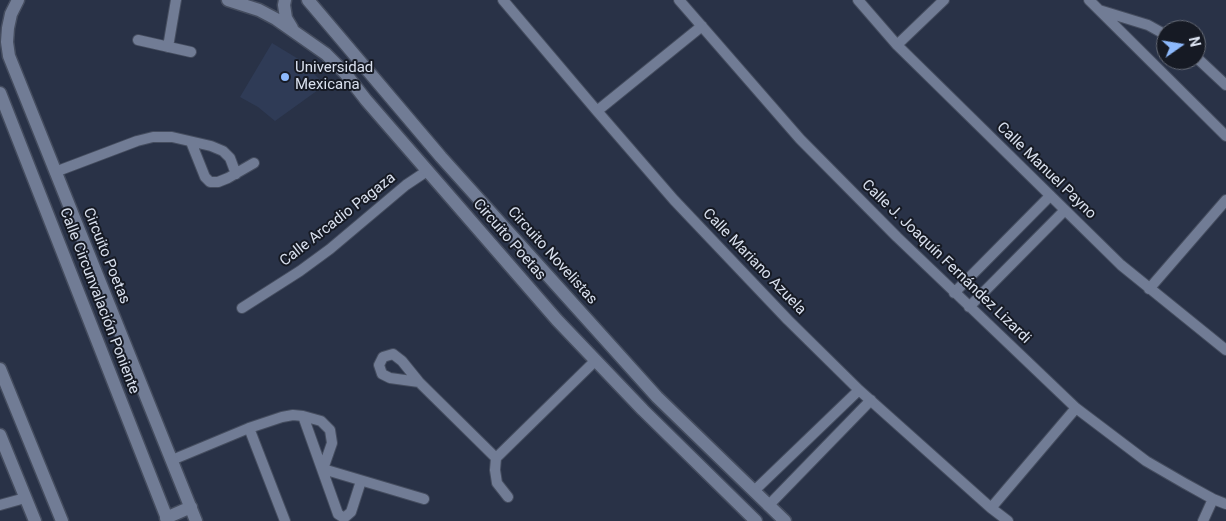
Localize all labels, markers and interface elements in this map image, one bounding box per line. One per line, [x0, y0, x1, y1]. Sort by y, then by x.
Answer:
north arrow [1156, 20, 1206, 70]
text: N [1186, 35, 1204, 48]
place label: Universidad Mexicana [295, 59, 373, 94]
marker: Universidad Mexicana [279, 71, 291, 83]
street label: Calle Manuel Payno [992, 119, 1100, 223]
street label: Calle Arcadio Pagaza [277, 169, 399, 271]
street label: Calle J. Joaquín Fernández Lizardi [858, 176, 1034, 348]
street label: Circuito Poetas [469, 196, 549, 284]
street label: Circuito Novelistas [503, 203, 601, 309]
street label: Calle Circunvalación Poniente [55, 205, 143, 397]
street label: Circuito Poetas [79, 205, 133, 307]
street label: Calle Mariano Azuela [699, 205, 809, 319]

